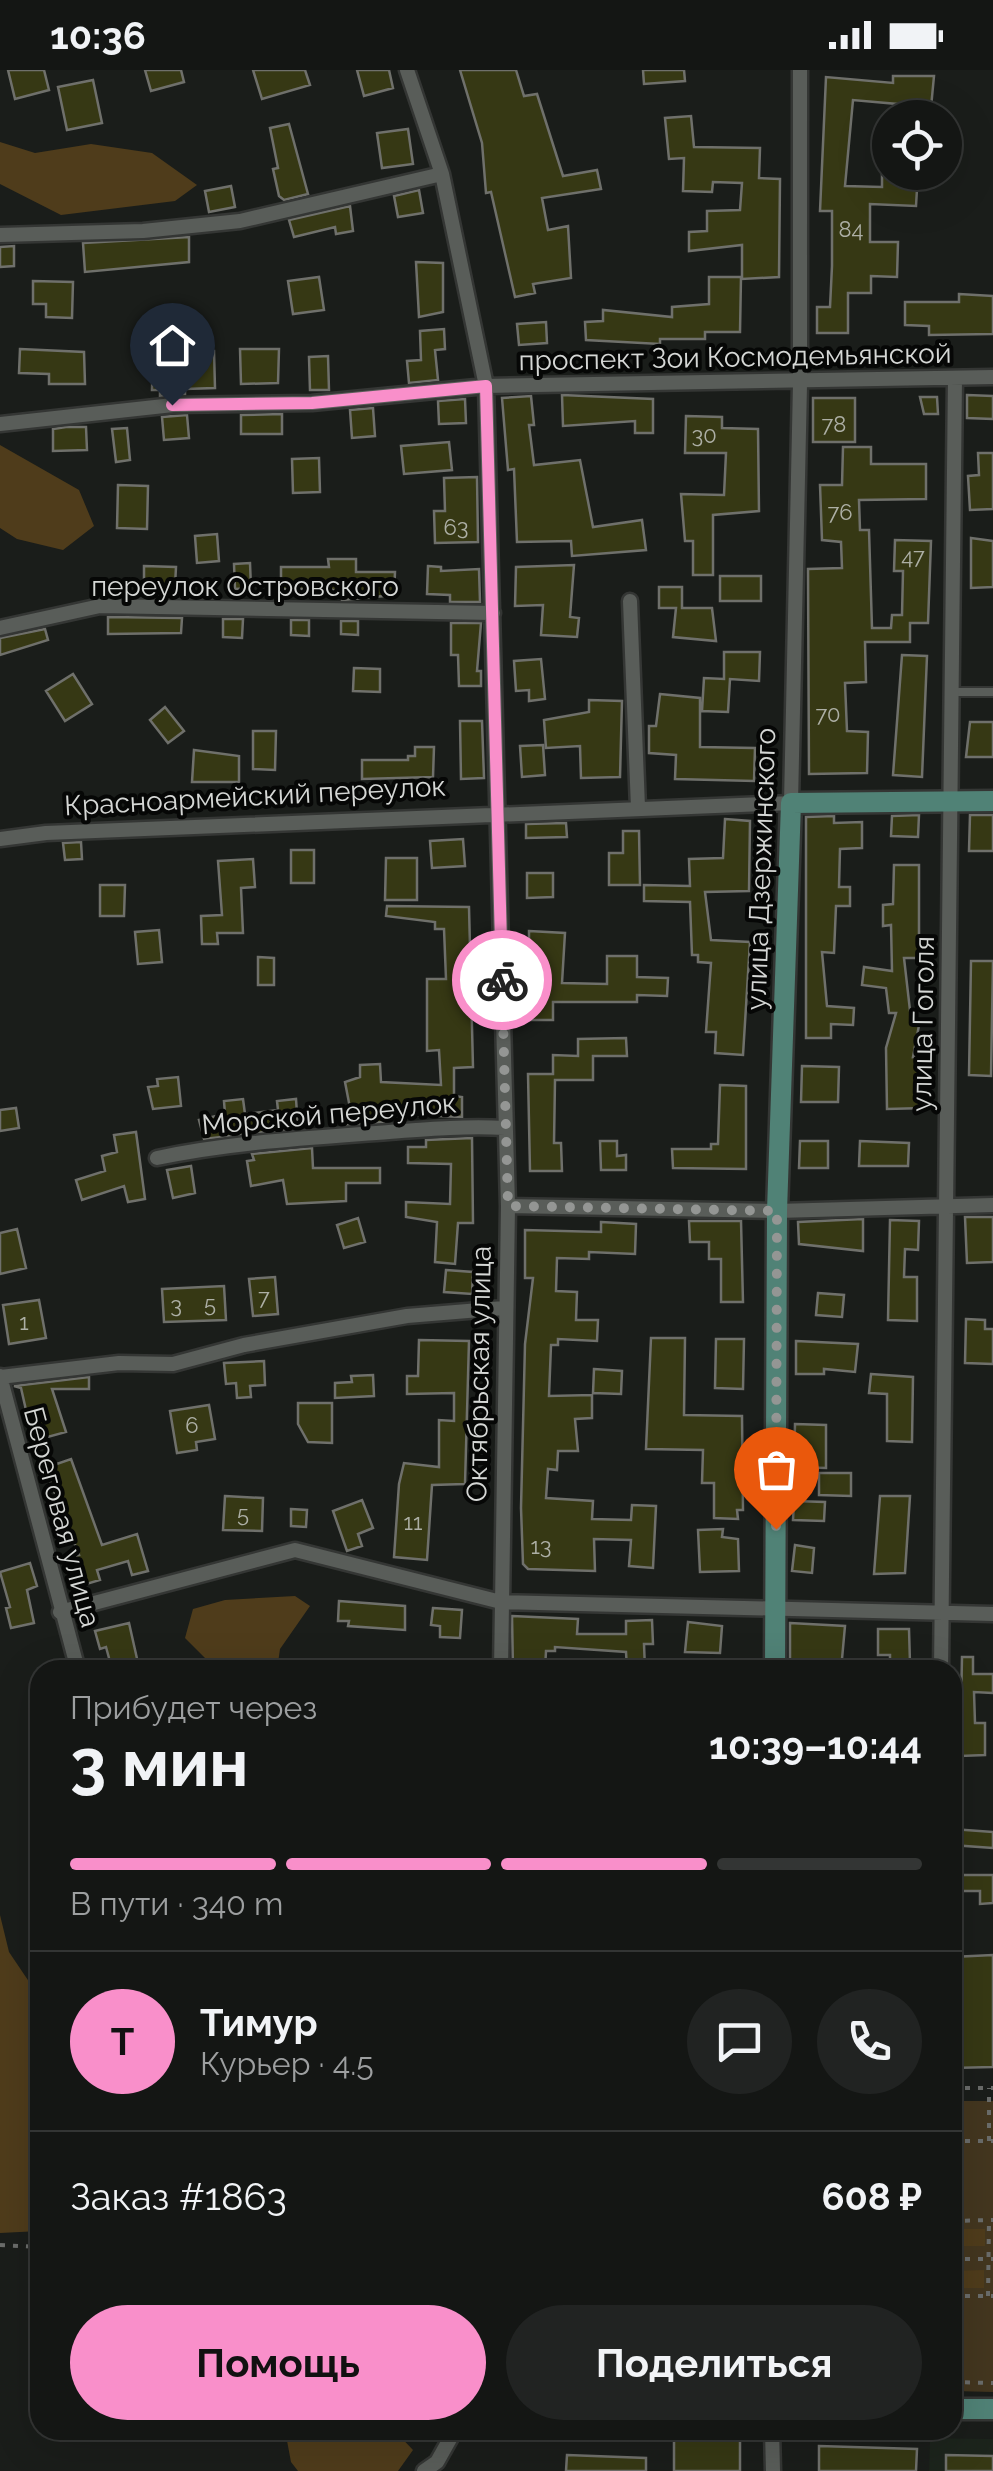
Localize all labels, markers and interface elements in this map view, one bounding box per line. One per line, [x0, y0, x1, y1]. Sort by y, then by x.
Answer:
text: 10:36 [50, 13, 146, 58]
map controls [872, 100, 962, 190]
button: locate [872, 100, 962, 190]
house number: 84 [838, 216, 864, 242]
pin [130, 303, 215, 406]
icon: home [145, 318, 200, 373]
street label: проспект Зои Космодемьянской [518, 337, 952, 377]
house number: 78 [822, 411, 846, 437]
house number: 30 [691, 422, 717, 448]
house number: 76 [827, 499, 853, 525]
house number: 63 [443, 514, 469, 540]
house number: 47 [901, 543, 925, 569]
street label: переулок Островского [91, 570, 399, 603]
house number: 70 [815, 701, 841, 727]
street label: улица Дзержинского [740, 727, 782, 1011]
street label: Красноармейский переулок [63, 770, 447, 822]
courier [452, 930, 552, 1030]
street label: улица Гоголя [905, 936, 941, 1112]
icon: bike [475, 953, 530, 1008]
street label: Морской переулок [200, 1086, 458, 1142]
street label: Октябрьская улица [460, 1246, 498, 1502]
house number: 7 [258, 1284, 270, 1310]
house number: 5 [204, 1291, 216, 1317]
house number: 3 [170, 1292, 182, 1318]
house number: 1 [19, 1309, 29, 1335]
street label: Береговая улица [17, 1403, 107, 1631]
house number: 6 [185, 1412, 199, 1438]
pin [734, 1427, 819, 1530]
icon: bag [749, 1442, 804, 1497]
house number: 5 [237, 1501, 249, 1527]
house number: 11 [404, 1509, 422, 1535]
house number: 13 [530, 1533, 552, 1559]
text: Прибудет через [70, 1689, 317, 1726]
text: 10:39–10:44 [709, 1723, 922, 1768]
text: 3 мин [70, 1725, 248, 1801]
text: В пути · 340 m [70, 1885, 283, 1922]
button: chat [687, 1989, 792, 2094]
button: phone [817, 1989, 922, 2094]
text: Тимур [200, 2000, 318, 2045]
text: Т [111, 2019, 134, 2064]
text: Курьер · 4.5 [200, 2045, 374, 2082]
text: Заказ #1863 [70, 2174, 287, 2219]
text: 608 ₽ [821, 2174, 922, 2219]
button: Помощь [70, 2305, 486, 2420]
button: Поделиться [506, 2305, 922, 2420]

